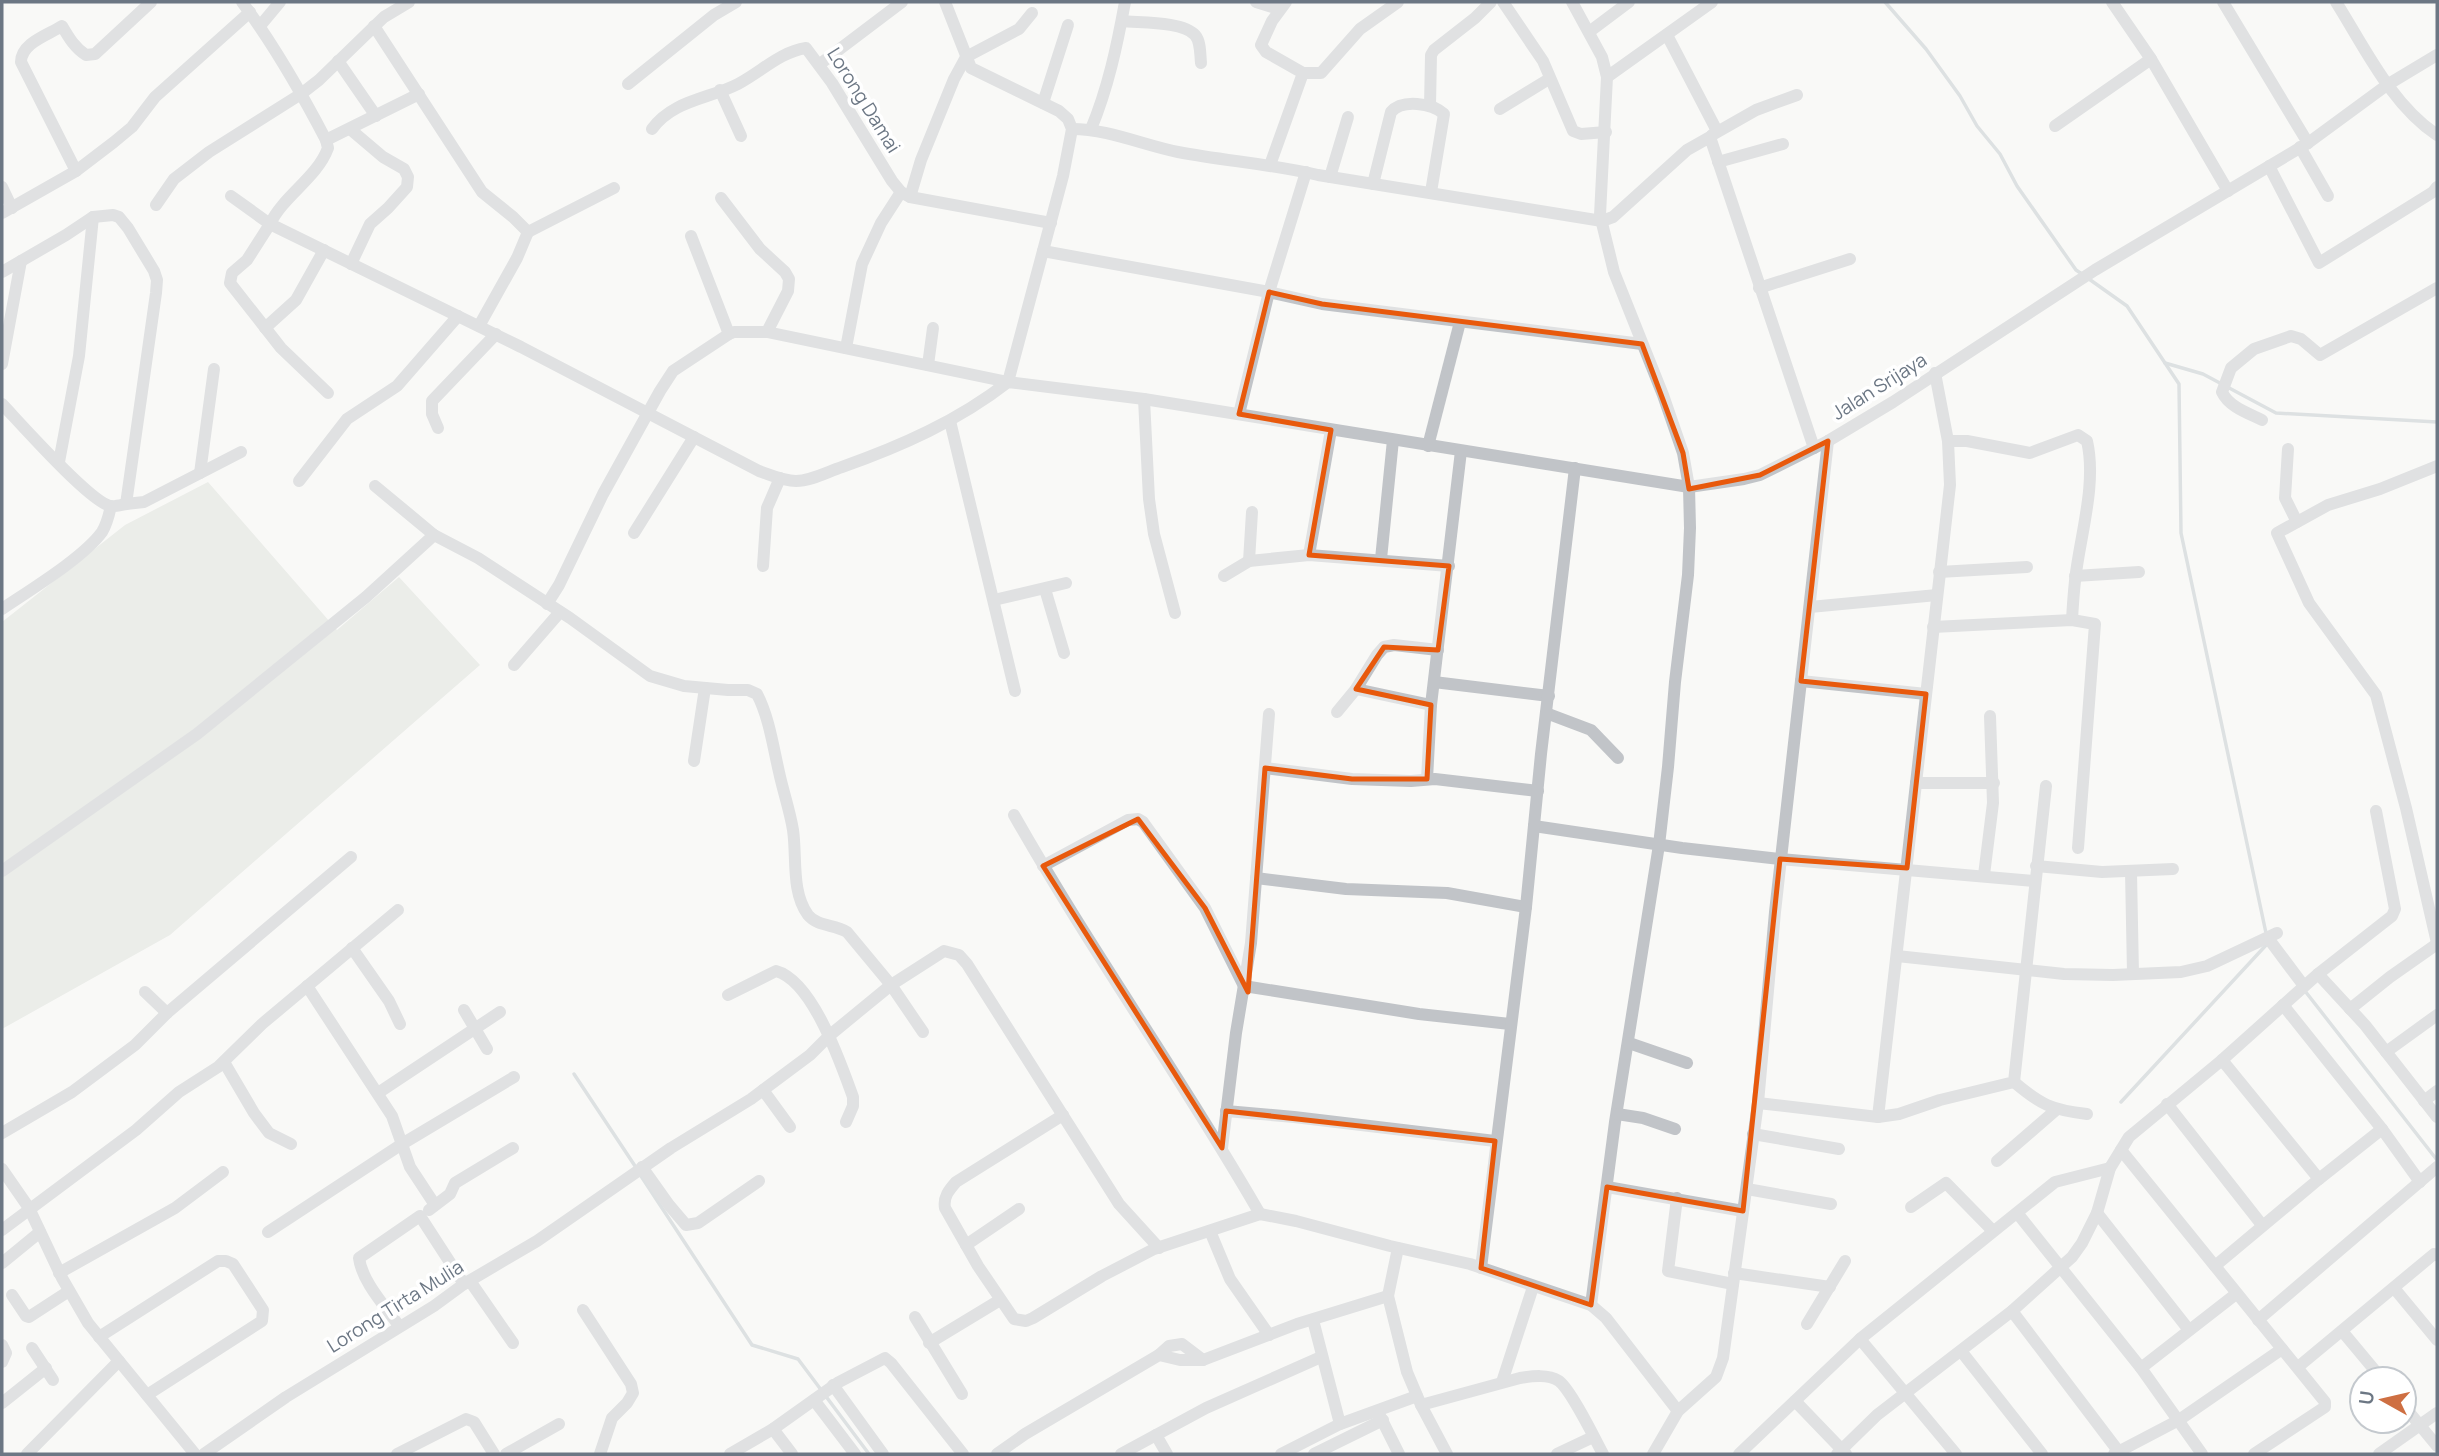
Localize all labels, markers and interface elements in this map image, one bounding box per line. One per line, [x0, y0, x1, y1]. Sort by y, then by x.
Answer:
street label: Lorong Damai [821, 42, 907, 158]
street label: Jalan Srijaya [1827, 347, 1931, 425]
street label: Lorong Tirta Mulia [322, 1254, 468, 1358]
north arrow [2348, 1365, 2418, 1435]
text: U [2352, 1389, 2380, 1406]

